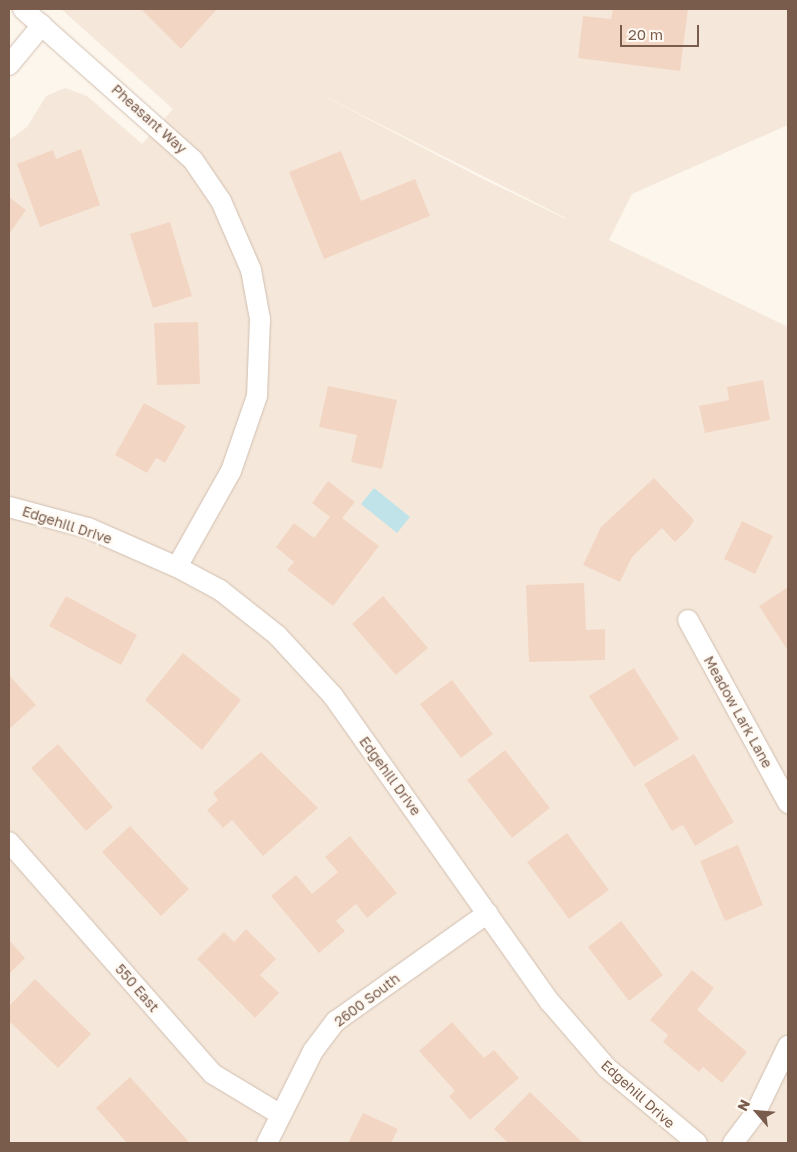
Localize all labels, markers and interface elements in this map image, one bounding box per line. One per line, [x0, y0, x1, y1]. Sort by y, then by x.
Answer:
scale bar [622, 15, 701, 47]
text: 20 m [628, 25, 663, 43]
street label: Pheasant Way [108, 81, 190, 157]
street label: Edgehill Drive [20, 503, 114, 547]
street label: Meadow Lark Lane [700, 653, 776, 771]
street label: Edgehill Drive [356, 733, 424, 819]
street label: 550 East [112, 961, 162, 1015]
street label: 2600 South [331, 970, 403, 1030]
street label: Edgehill Drive [598, 1057, 678, 1131]
north arrow [732, 1087, 782, 1137]
text: N [733, 1096, 753, 1114]

